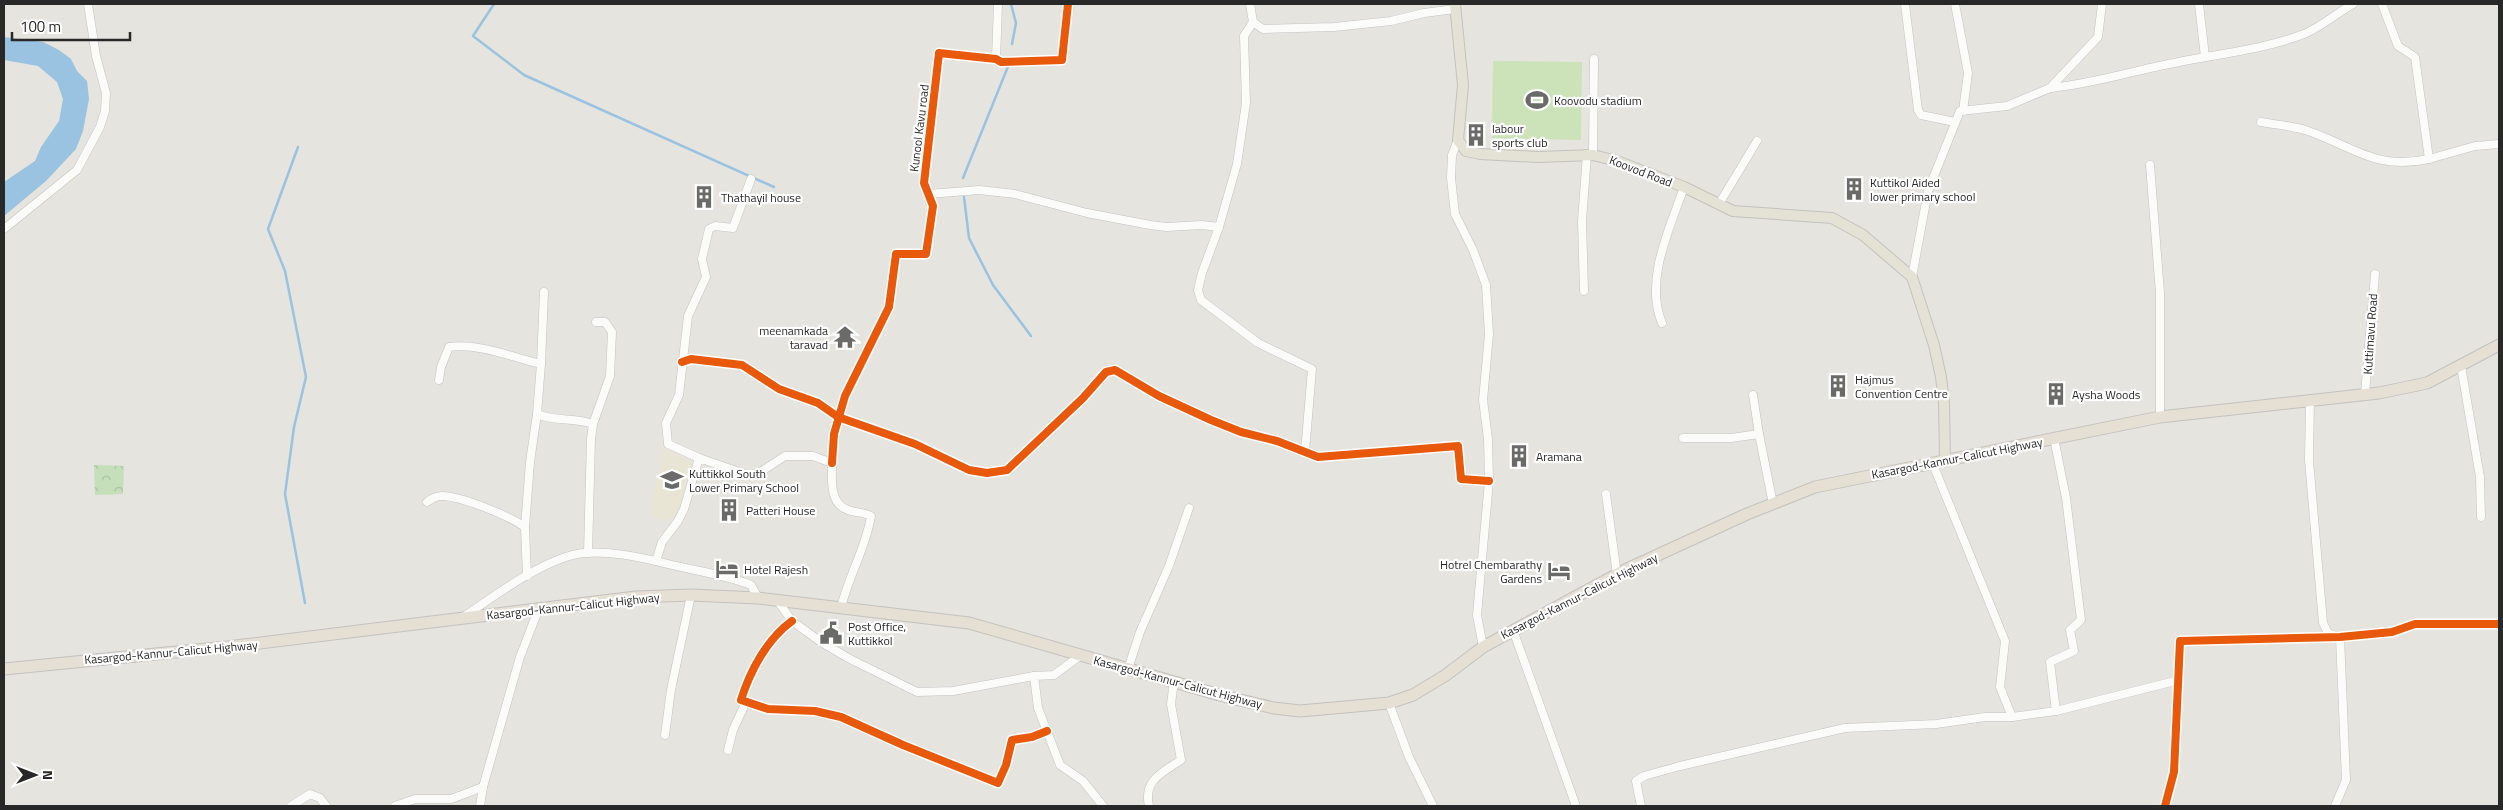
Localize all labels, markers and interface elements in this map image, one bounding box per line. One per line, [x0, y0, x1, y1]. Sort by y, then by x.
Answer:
scale bar [12, 10, 130, 42]
text: 100 m [20, 15, 61, 38]
street label: Kunool Kavu road [904, 83, 934, 173]
sports icon: Koovodu stadium [1524, 87, 1550, 113]
place label: Koovodu stadium [1554, 91, 1642, 110]
place label: labour sports club [1492, 119, 1548, 152]
building icon: labour sports club [1463, 122, 1489, 148]
street label: Koovod Road [1607, 150, 1675, 192]
place label: Kuttikol Aided lower primary school [1870, 173, 1975, 206]
building icon: Kuttikol Aided lower primary school [1841, 176, 1867, 202]
building icon: Thathayil house [691, 184, 717, 210]
place label: Thathayil house [721, 188, 801, 207]
street label: Kuttimavu Road [2358, 293, 2382, 375]
place label: meenamkada taravad [759, 321, 828, 354]
temple icon: meenamkada taravad [832, 324, 858, 350]
place label: Hajmus Convention Centre [1855, 370, 1948, 403]
building icon: Hajmus Convention Centre [1825, 373, 1851, 399]
building icon: Aysha Woods [2043, 381, 2069, 407]
place label: Aysha Woods [2072, 385, 2141, 404]
street label: Kasargod-Kannur-Calicut Highway [1870, 432, 2044, 484]
building icon: Aramana [1506, 443, 1532, 469]
place label: Aramana [1536, 447, 1582, 466]
place label: Kuttikkol South Lower Primary School [689, 464, 799, 497]
school or university icon: Kuttikkol South Lower Primary School [659, 467, 685, 493]
building icon: Patteri House [716, 497, 742, 523]
place label: Patteri House [746, 501, 815, 520]
street label: Kasargod-Kannur-Calicut Highway [1497, 548, 1661, 644]
place label: Hotrel Chembarathy Gardens [1440, 555, 1542, 588]
hotel icon: Hotel Rajesh [714, 556, 740, 582]
hotel icon: Hotrel Chembarathy Gardens [1546, 558, 1572, 584]
place label: Hotel Rajesh [744, 560, 808, 579]
street label: Kasargod-Kannur-Calicut Highway [485, 587, 661, 625]
place label: Post Office, Kuttikkol [848, 617, 906, 650]
public building icon: Post Office, Kuttikkol [818, 620, 844, 646]
street label: Kasargod-Kannur-Calicut Highway [83, 635, 259, 669]
street label: Kasargod-Kannur-Calicut Highway [1091, 650, 1265, 714]
north arrow [10, 750, 60, 800]
text: N [38, 770, 59, 780]

